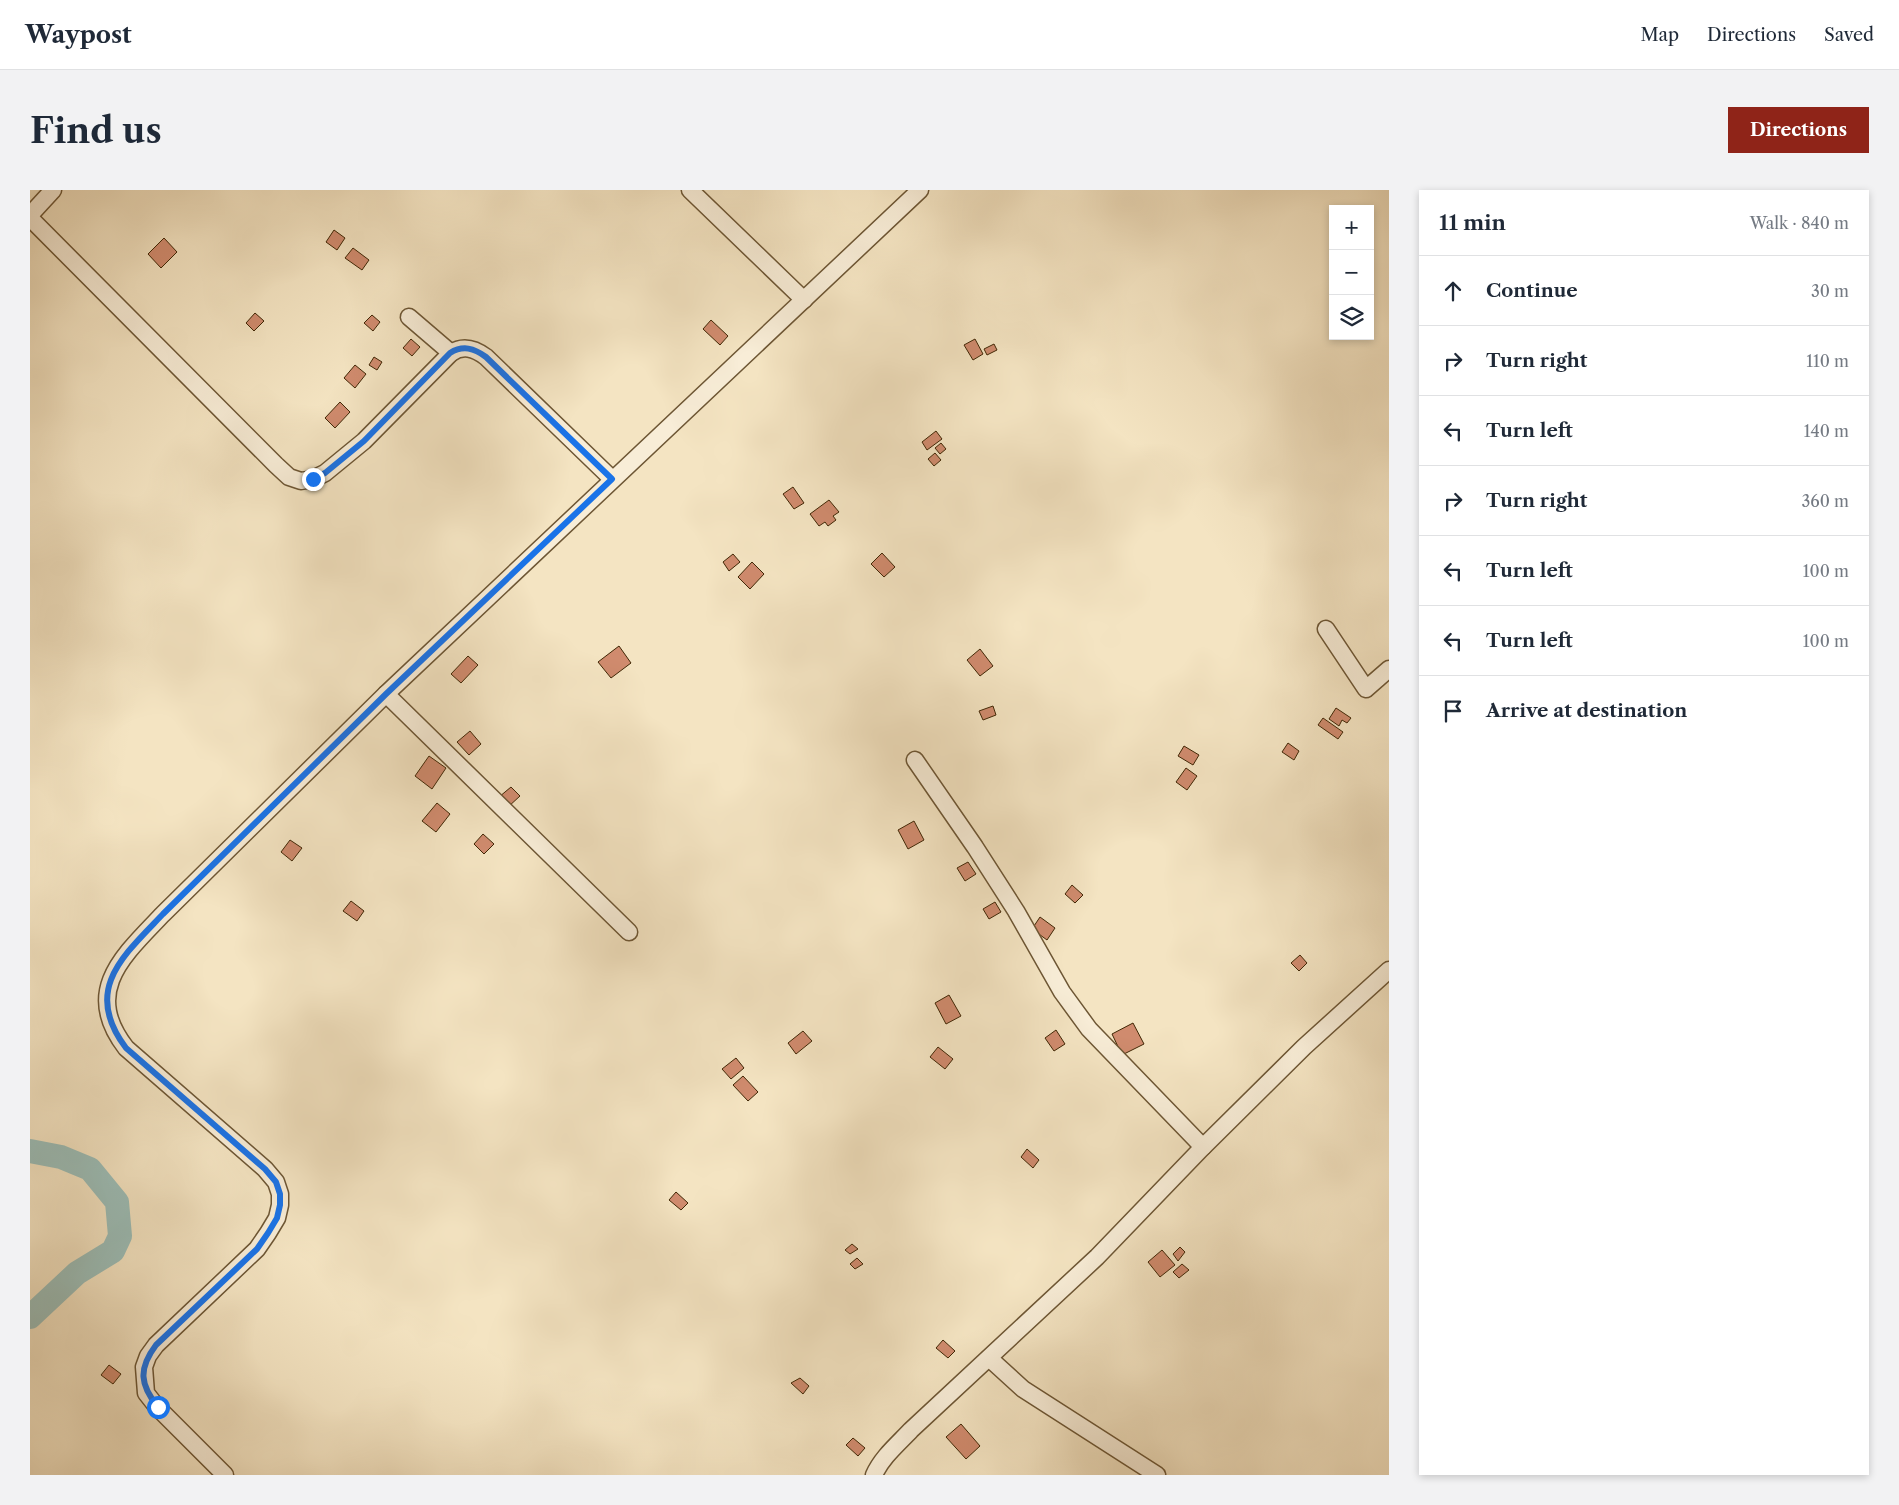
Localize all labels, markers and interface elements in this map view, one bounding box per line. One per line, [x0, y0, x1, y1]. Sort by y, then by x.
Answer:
text: Waypost [25, 20, 132, 49]
text: Map [1640, 24, 1679, 46]
text: Directions [1707, 24, 1796, 46]
text: Saved [1824, 24, 1874, 46]
button: Directions [1728, 107, 1869, 153]
text: Find us [30, 109, 162, 152]
map controls [1329, 205, 1374, 340]
button: + [1329, 205, 1374, 250]
text: 11 min [1439, 210, 1506, 235]
text: Walk · 840 m [1750, 213, 1849, 233]
button: − [1329, 250, 1374, 295]
icon: ahead [1439, 277, 1467, 305]
text: Continue [1486, 279, 1578, 302]
text: 30 m [1811, 281, 1849, 301]
button: layers [1329, 295, 1374, 340]
icon: right [1439, 347, 1467, 375]
text: Turn right [1486, 349, 1587, 372]
text: 110 m [1806, 351, 1849, 371]
icon: left [1439, 417, 1467, 445]
text: Turn left [1486, 419, 1573, 442]
text: 140 m [1804, 421, 1849, 441]
route end [302, 468, 325, 491]
icon: right [1439, 487, 1467, 515]
text: Turn right [1486, 489, 1587, 512]
text: 360 m [1802, 491, 1849, 511]
icon: left [1439, 557, 1467, 585]
text: Turn left [1486, 559, 1573, 582]
text: 100 m [1803, 561, 1849, 581]
icon: left [1439, 627, 1467, 655]
text: Turn left [1486, 629, 1573, 652]
text: 100 m [1803, 631, 1849, 651]
icon: arrive [1439, 697, 1467, 725]
text: Arrive at destination [1486, 699, 1687, 722]
route start [147, 1396, 170, 1419]

